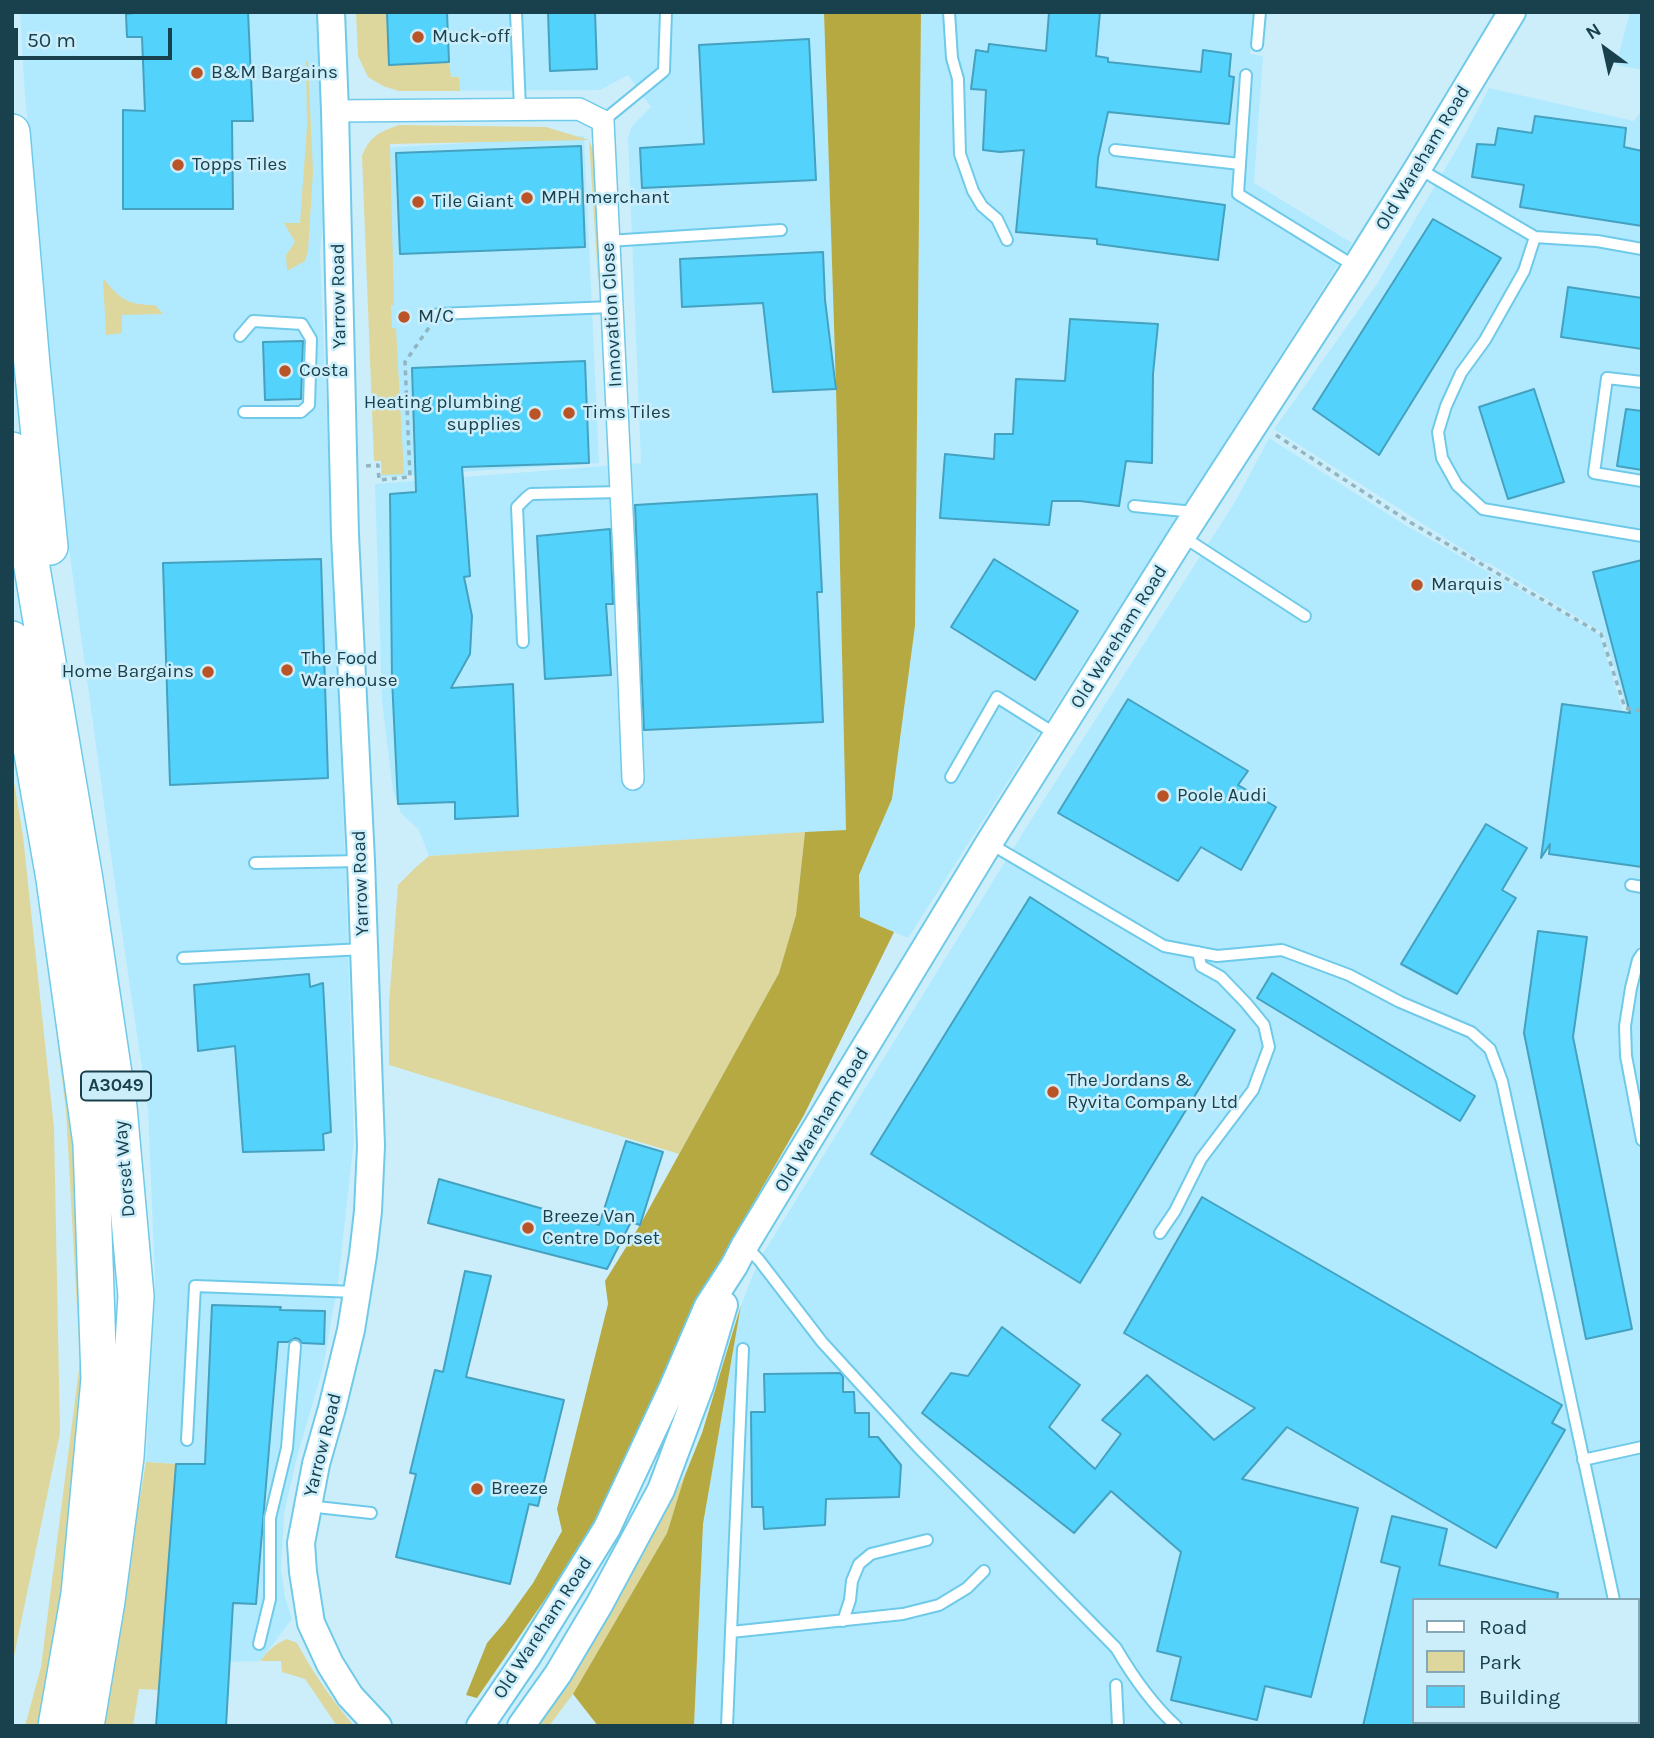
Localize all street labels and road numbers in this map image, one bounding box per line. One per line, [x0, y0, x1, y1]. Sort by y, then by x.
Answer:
street label: Old Wareham Road [1371, 82, 1475, 234]
street label: Innovation Close [597, 242, 627, 388]
street label: Yarrow Road [327, 243, 351, 349]
street label: Old Wareham Road [1066, 561, 1172, 713]
street label: Yarrow Road [348, 830, 374, 936]
street label: Old Wareham Road [770, 1044, 874, 1196]
road number: A3049 [81, 1072, 151, 1100]
street label: Dorset Way [109, 1120, 141, 1218]
street label: Yarrow Road [299, 1391, 347, 1499]
street label: Old Wareham Road [489, 1553, 597, 1703]

